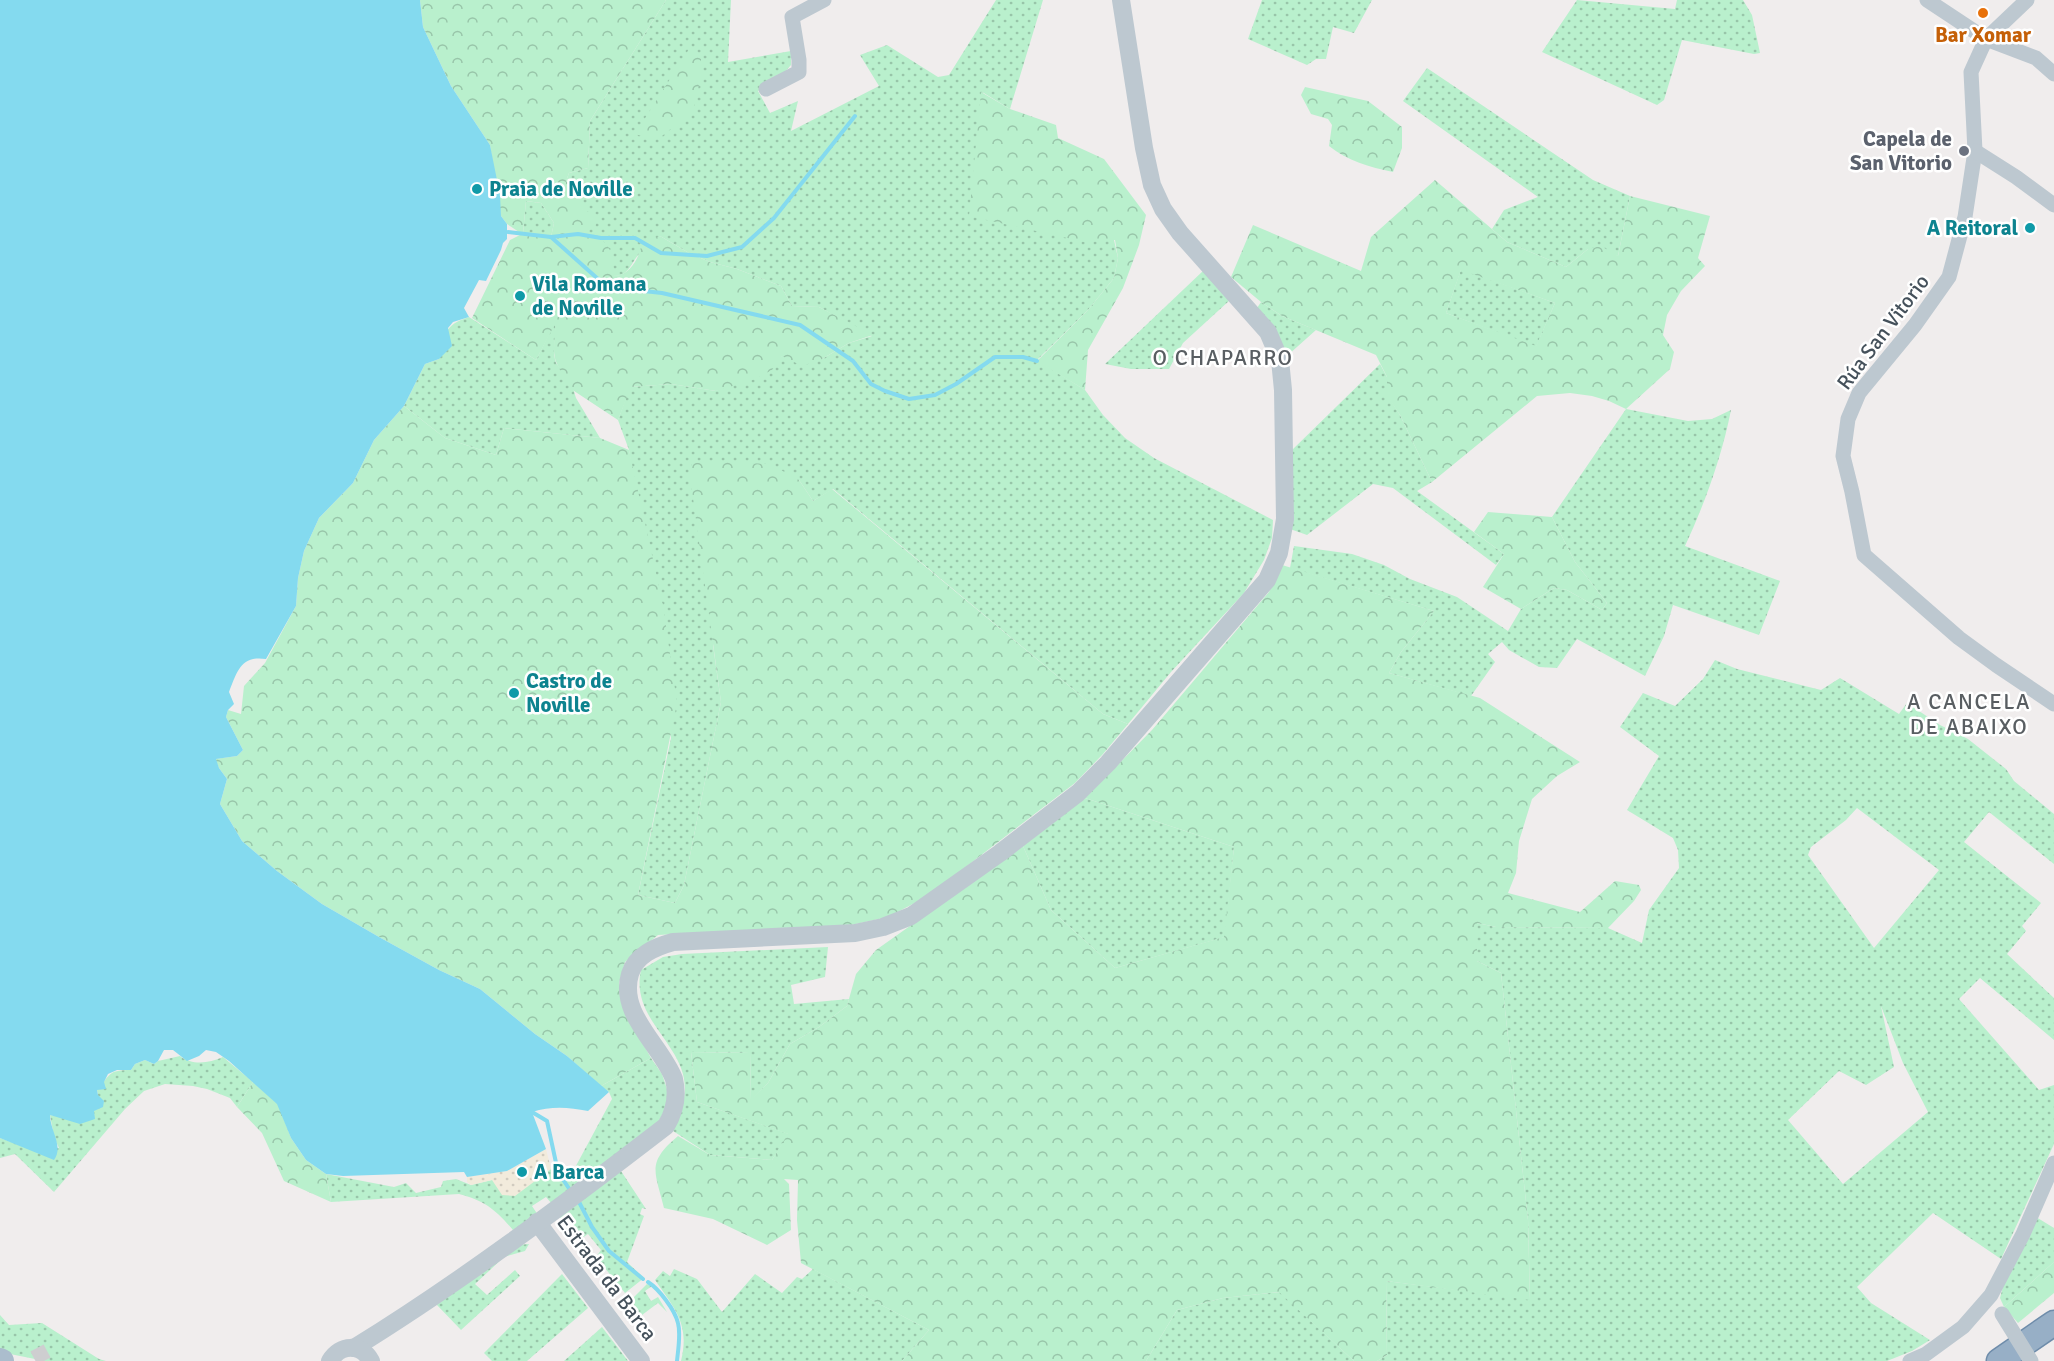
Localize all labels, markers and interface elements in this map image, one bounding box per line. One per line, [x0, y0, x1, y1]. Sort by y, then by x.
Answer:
marker: Bar Xomar [1976, 6, 1990, 20]
place label: Bar Xomar [1935, 22, 2032, 48]
place label: Capela de San Vitorio [1850, 126, 1952, 176]
marker: Capela de San Vitorio [1957, 144, 1971, 158]
place label: Praia de Noville [489, 176, 633, 202]
marker: Praia de Noville [470, 182, 484, 196]
place label: A Reitoral [1927, 215, 2018, 241]
marker: A Reitoral [2023, 221, 2037, 235]
street label: Rúa San Vitorio [1831, 269, 1935, 395]
place label: Vila Romana de Noville [532, 271, 647, 321]
marker: Vila Romana de Noville [513, 289, 527, 303]
district label: O CHAPARRO [1152, 344, 1294, 371]
place label: Castro de Noville [526, 668, 612, 718]
marker: Castro de Noville [507, 686, 521, 700]
district label: A CANCELA DE ABAIXO [1907, 688, 2031, 740]
place label: A Barca [534, 1159, 605, 1185]
marker: A Barca [515, 1165, 529, 1179]
street label: Estrada da Barca [551, 1210, 663, 1346]

